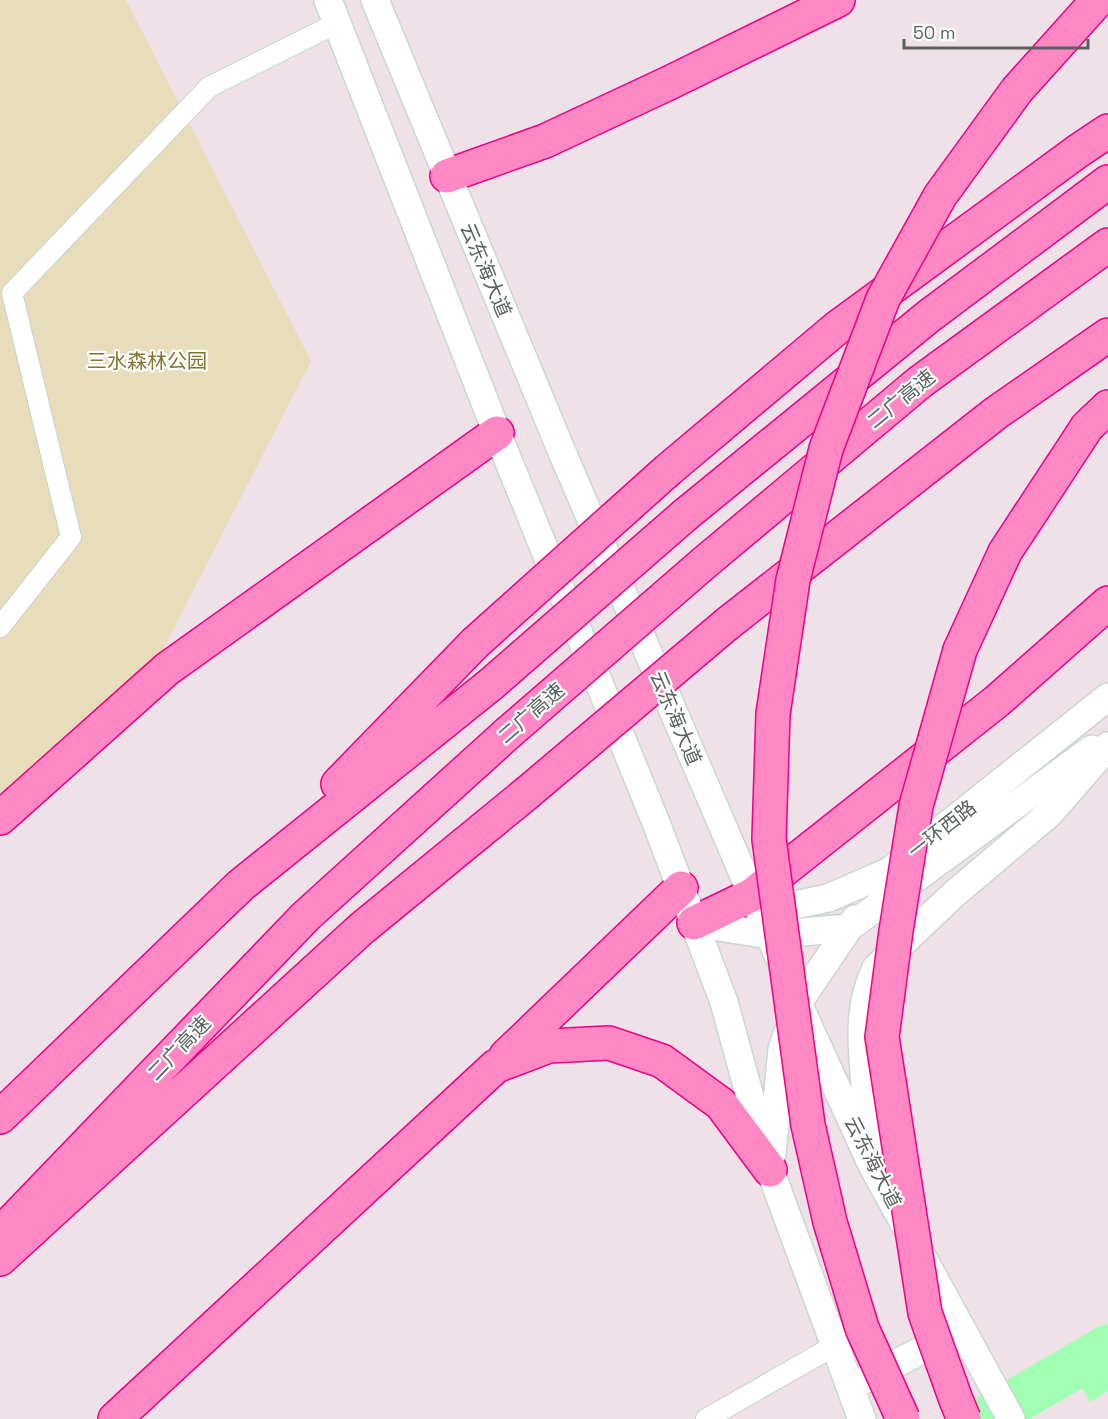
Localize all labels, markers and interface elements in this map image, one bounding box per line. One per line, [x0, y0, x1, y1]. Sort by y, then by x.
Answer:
scale bar [904, 12, 1088, 50]
text: 50 m [913, 21, 955, 44]
street label: 云东海大道 [454, 219, 518, 321]
park label: 三水森林公园 [87, 348, 207, 374]
street label: 二广高速 [862, 364, 940, 434]
street label: 云东海大道 [644, 667, 708, 769]
street label: 二广高速 [492, 677, 570, 749]
street label: 一环西路 [902, 794, 982, 864]
street label: 二广高速 [142, 1010, 216, 1086]
street label: 云东海大道 [839, 1112, 907, 1212]

